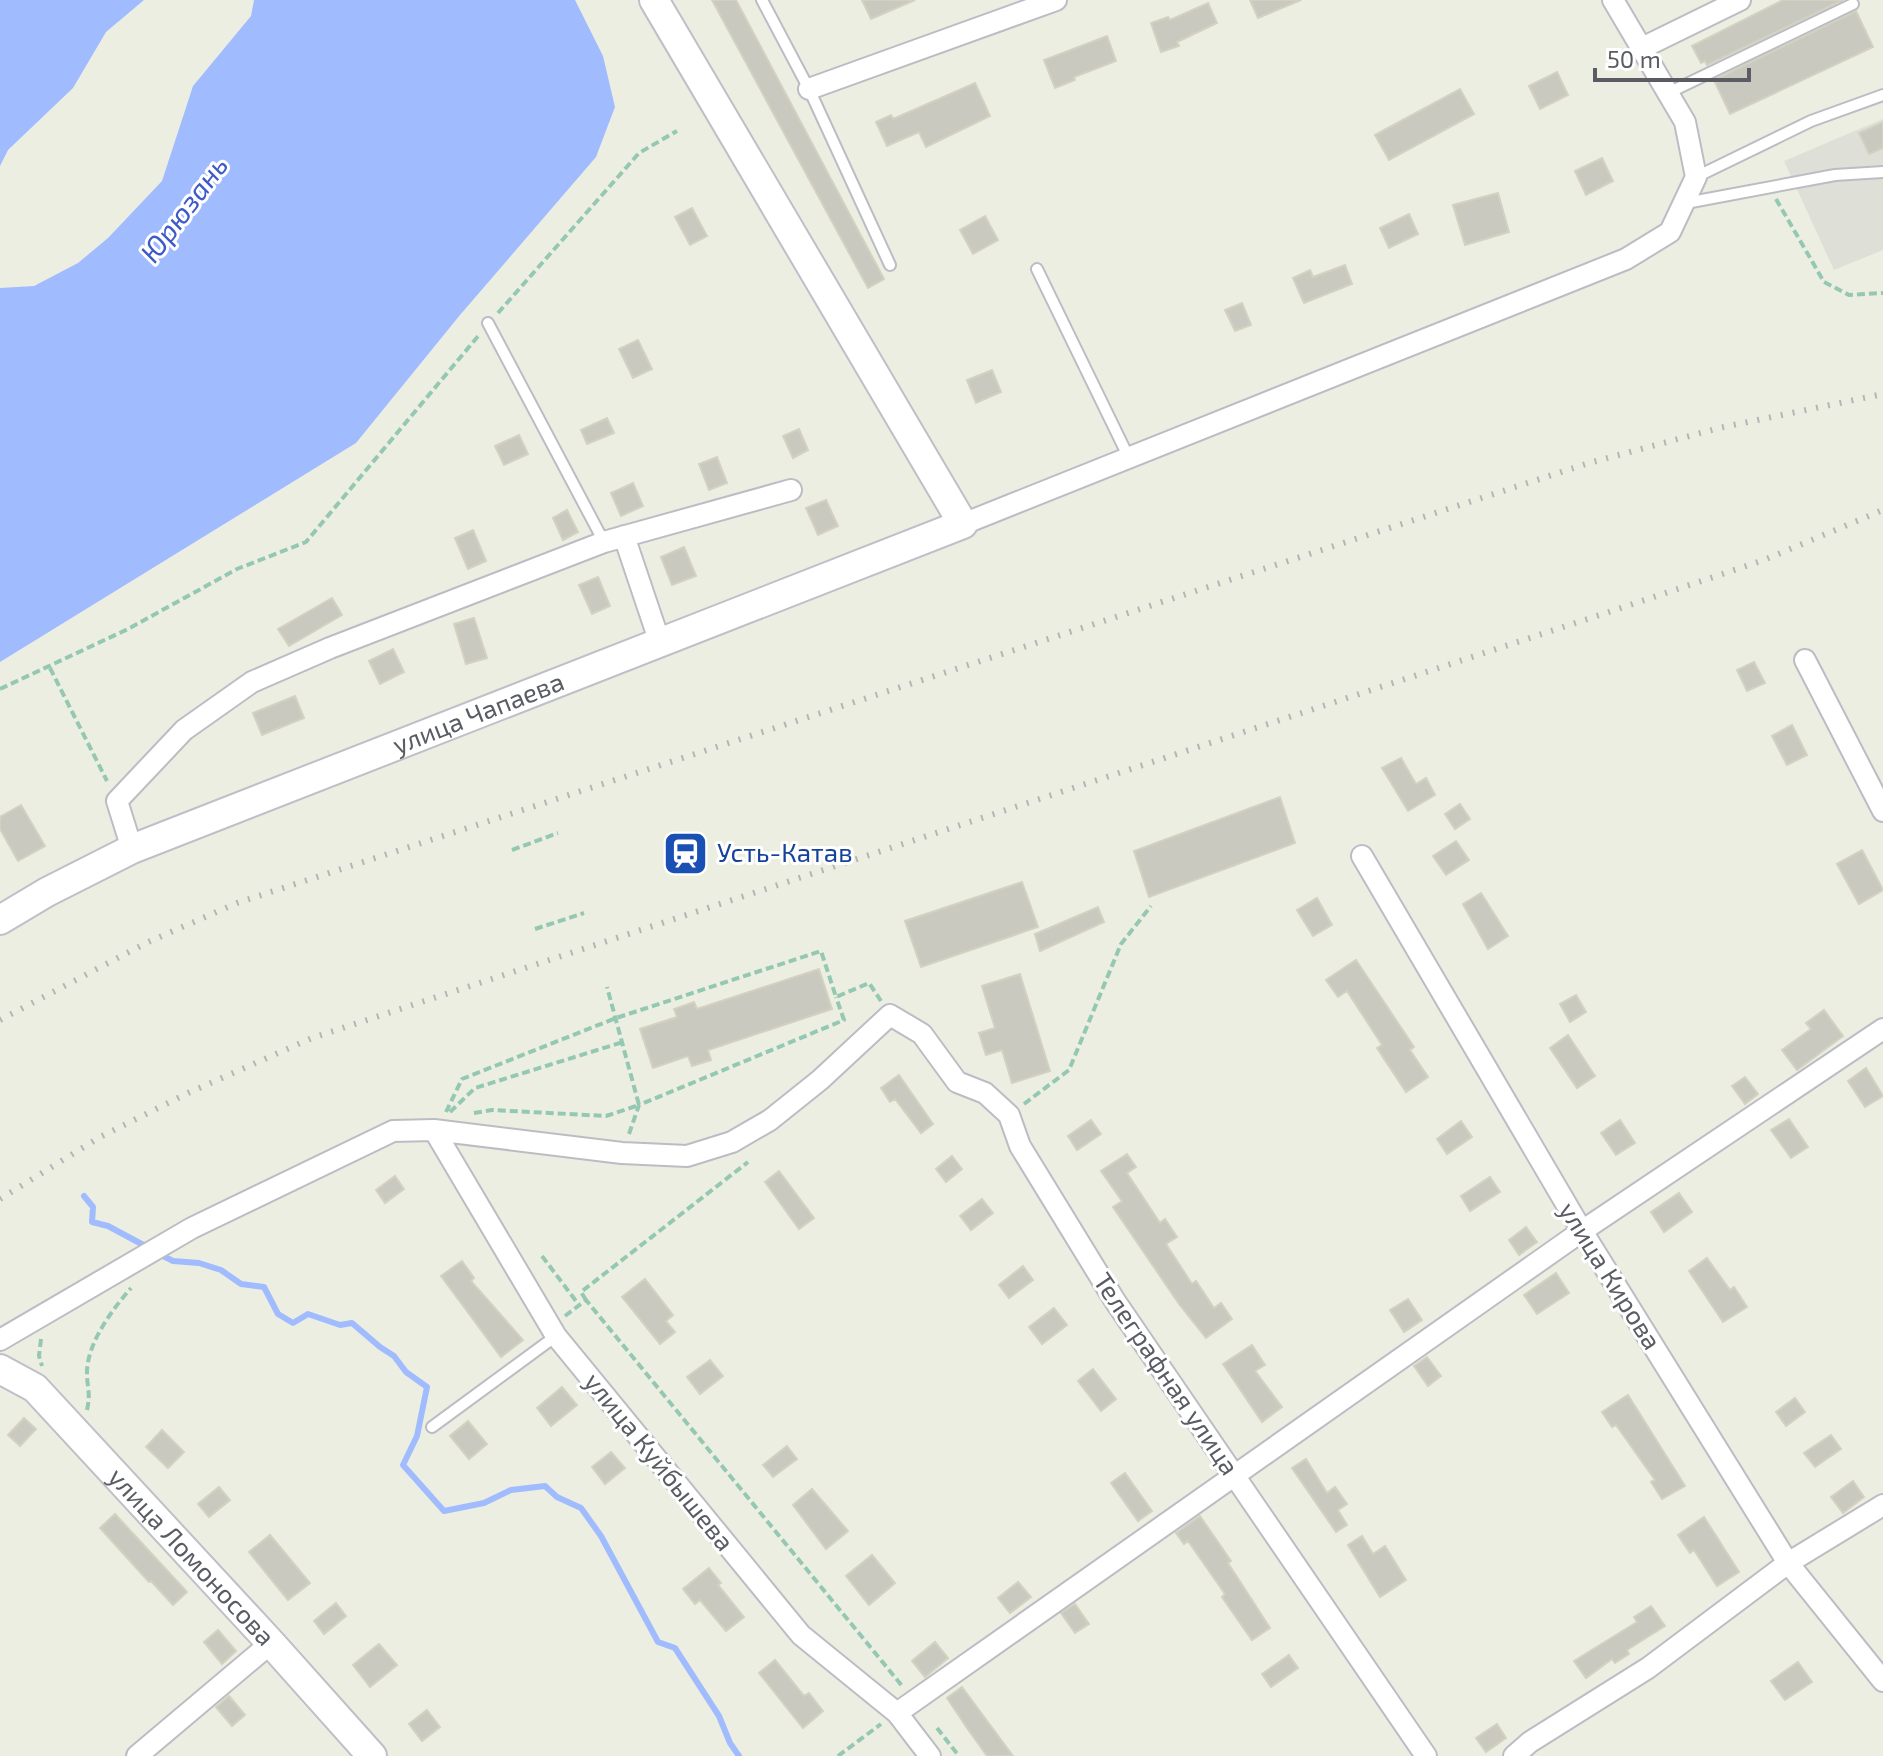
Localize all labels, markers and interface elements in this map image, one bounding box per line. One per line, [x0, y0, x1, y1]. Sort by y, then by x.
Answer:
scale bar [1595, 32, 1749, 82]
text: 50 m [1607, 44, 1661, 73]
water label: Юрюзань [132, 148, 234, 268]
street label: улица Чапаева [388, 665, 568, 760]
station icon: Усть-Катав [662, 829, 710, 877]
place label: Усть-Катав [717, 836, 853, 867]
street label: улица Кирова [1553, 1196, 1669, 1355]
street label: Телеграфная улица [1087, 1266, 1246, 1481]
street label: улица Куйбышева [578, 1366, 741, 1557]
street label: улица Ломоносова [102, 1461, 282, 1651]

